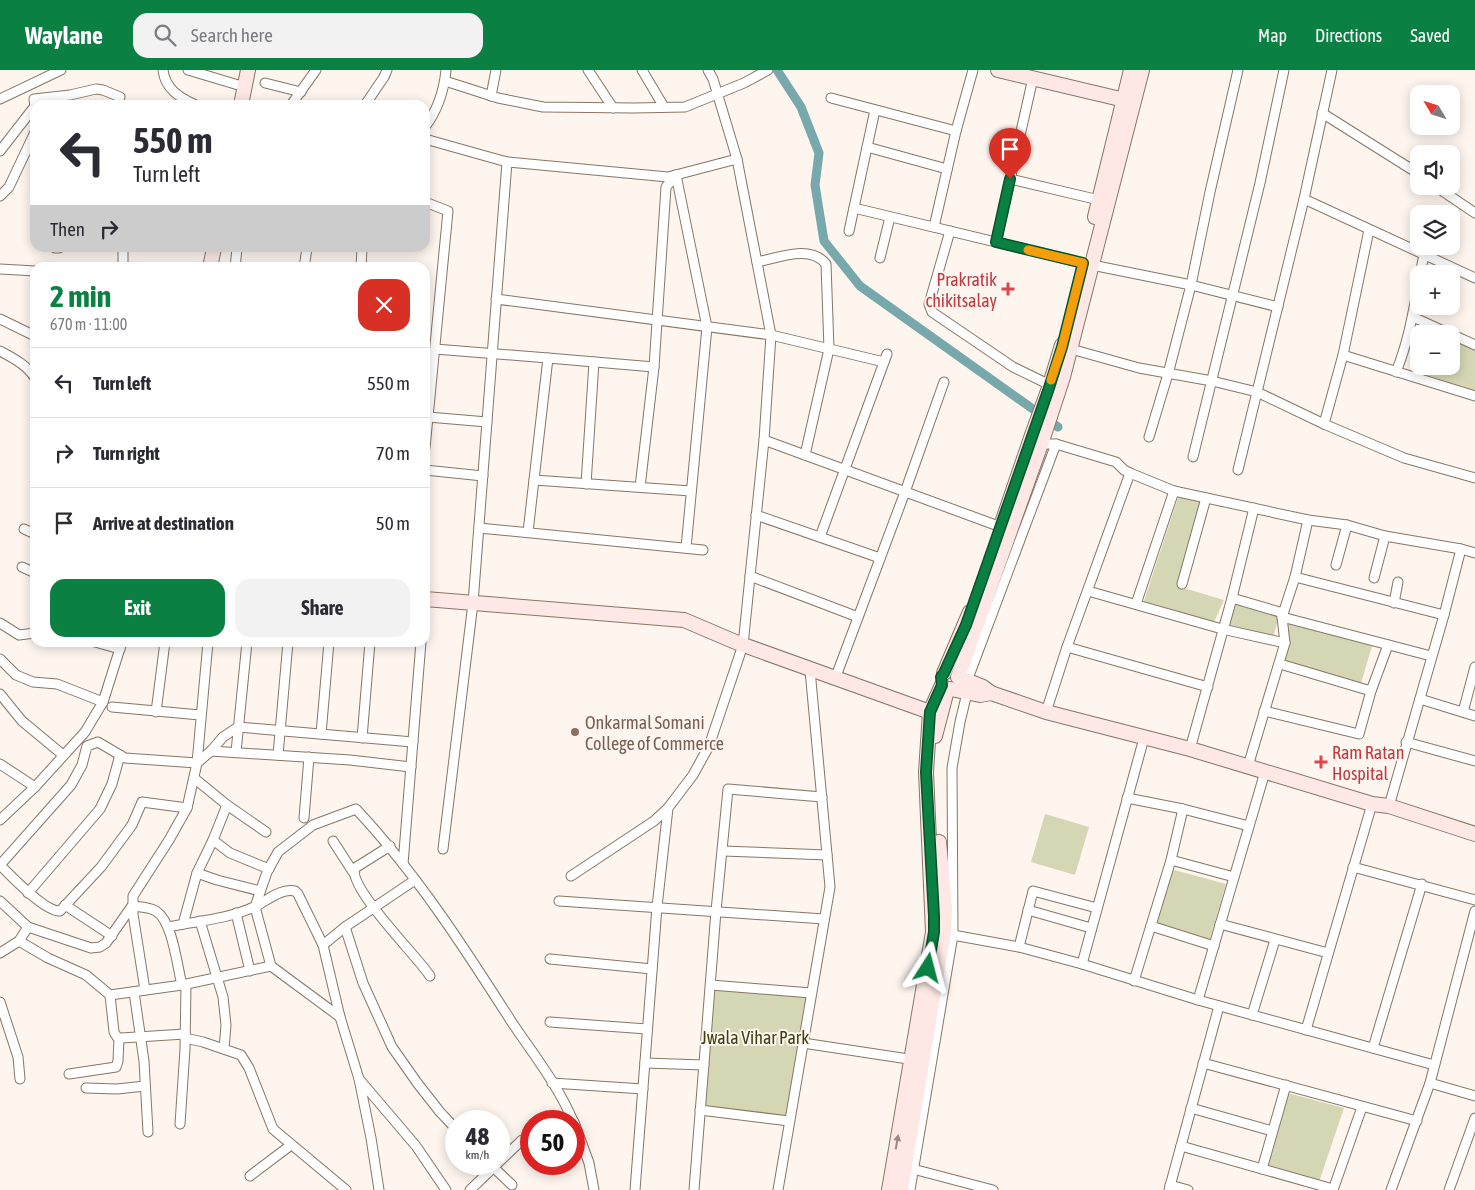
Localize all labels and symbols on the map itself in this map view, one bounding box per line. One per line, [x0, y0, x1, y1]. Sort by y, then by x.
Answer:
north arrow [1410, 85, 1460, 135]
pin [989, 128, 1031, 179]
place label: Prakratik chikitsalay [925, 269, 997, 311]
marker: Prakratik chikitsalay [1001, 282, 1015, 296]
place label: Onkarmal Somani College of Commerce [585, 712, 724, 754]
marker: Onkarmal Somani College of Commerce [569, 726, 581, 738]
place label: Ram Ratan Hospital [1332, 742, 1404, 784]
marker: Ram Ratan Hospital [1314, 755, 1328, 769]
position arrow [901, 941, 953, 993]
park label: Jwala Vihar Park [701, 1027, 809, 1048]
speed limit sign: 50 [520, 1110, 585, 1175]
one-way arrow [894, 1134, 902, 1150]

